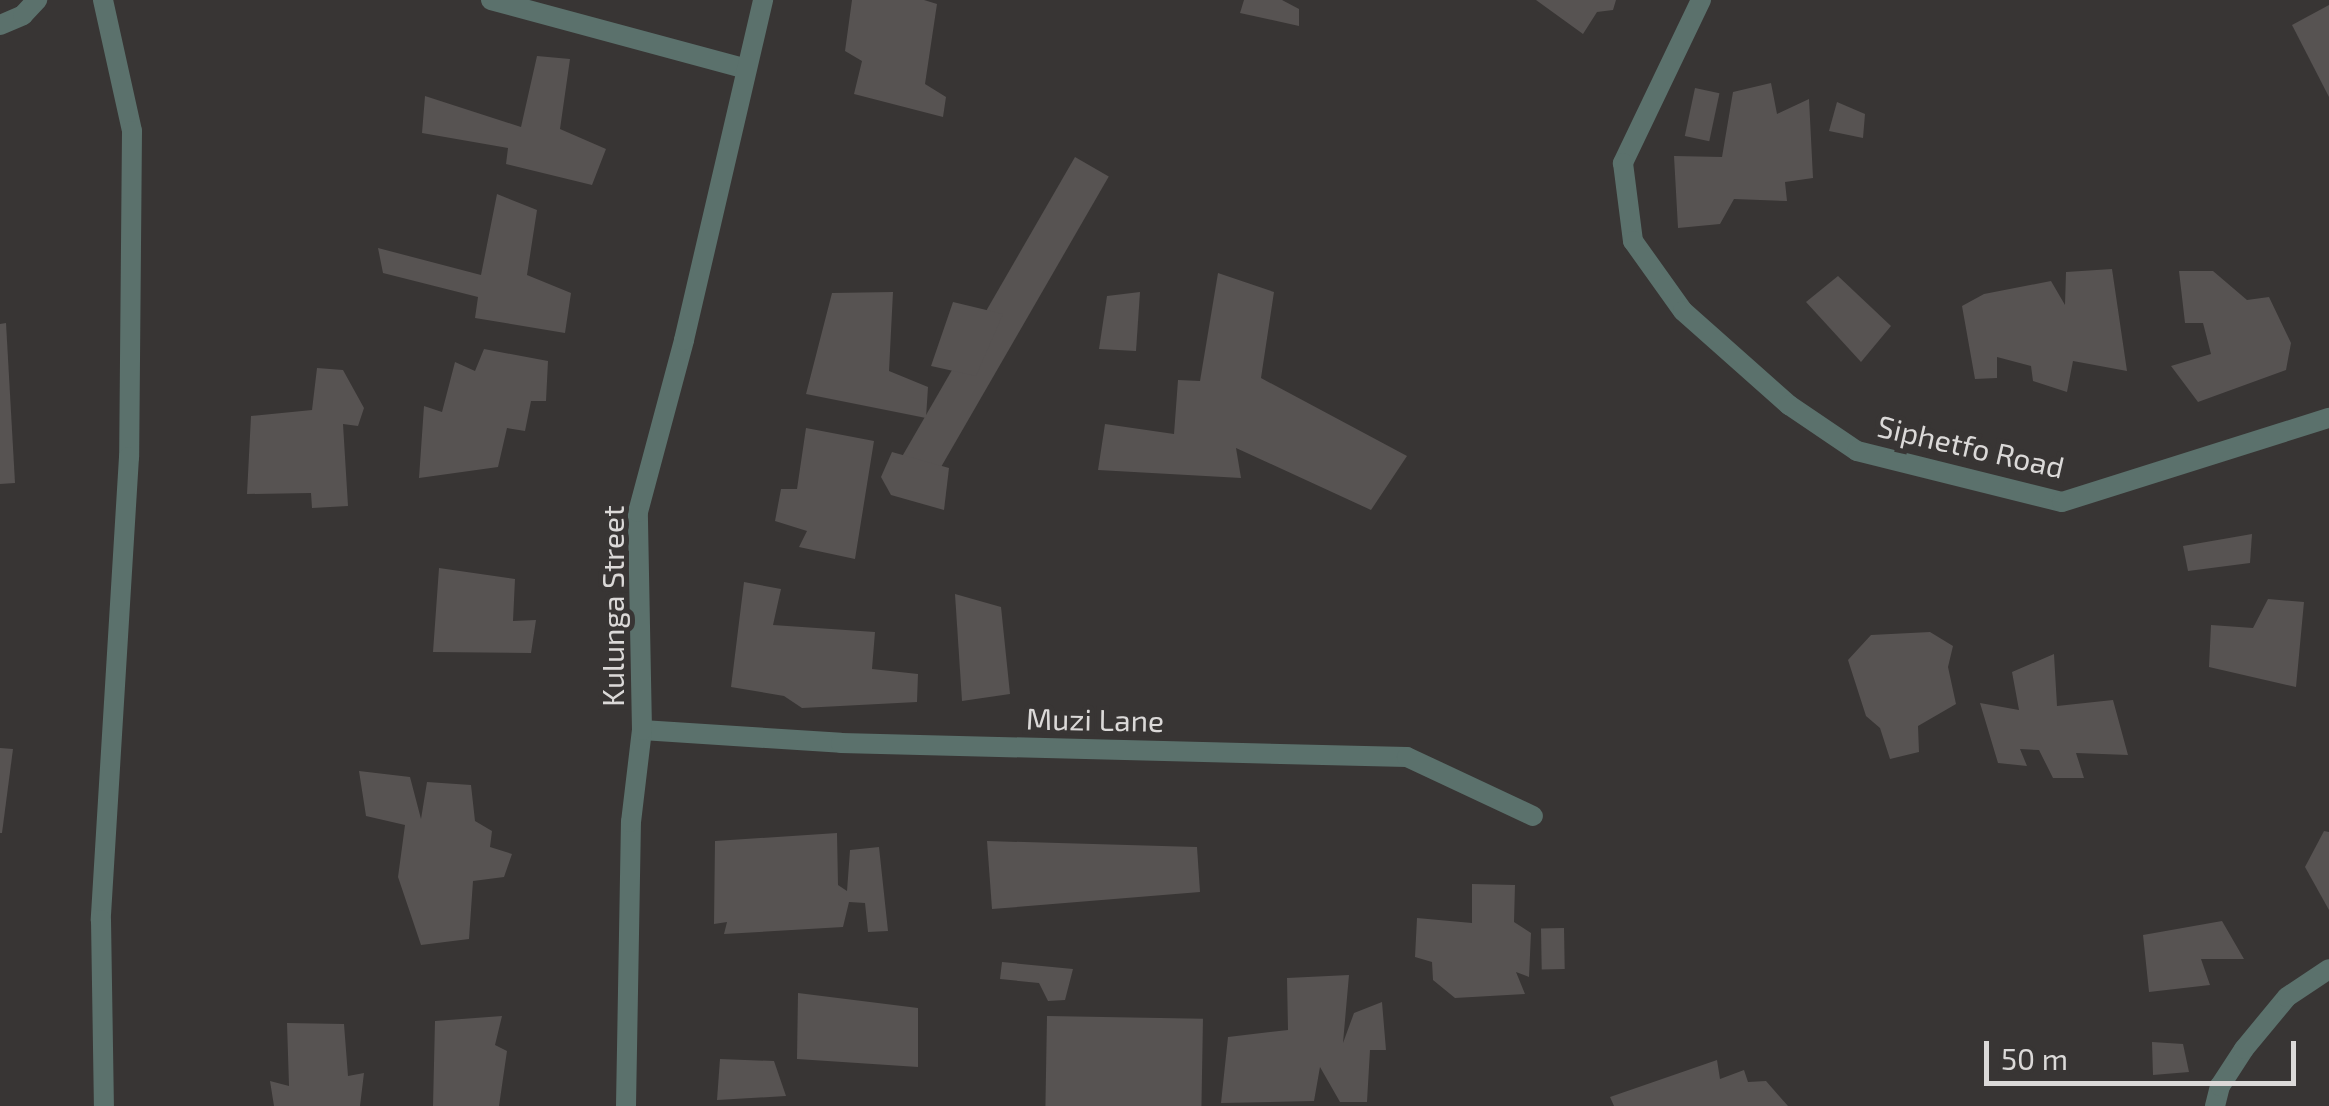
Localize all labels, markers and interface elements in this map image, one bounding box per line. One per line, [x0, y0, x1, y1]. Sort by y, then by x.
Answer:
street label: Siphetfo Road [1874, 407, 2068, 485]
street label: Kulunga Street [594, 505, 630, 707]
street label: Muzi Lane [1026, 700, 1164, 738]
scale bar [1989, 1021, 2302, 1083]
text: 50 m [2001, 1040, 2068, 1076]

